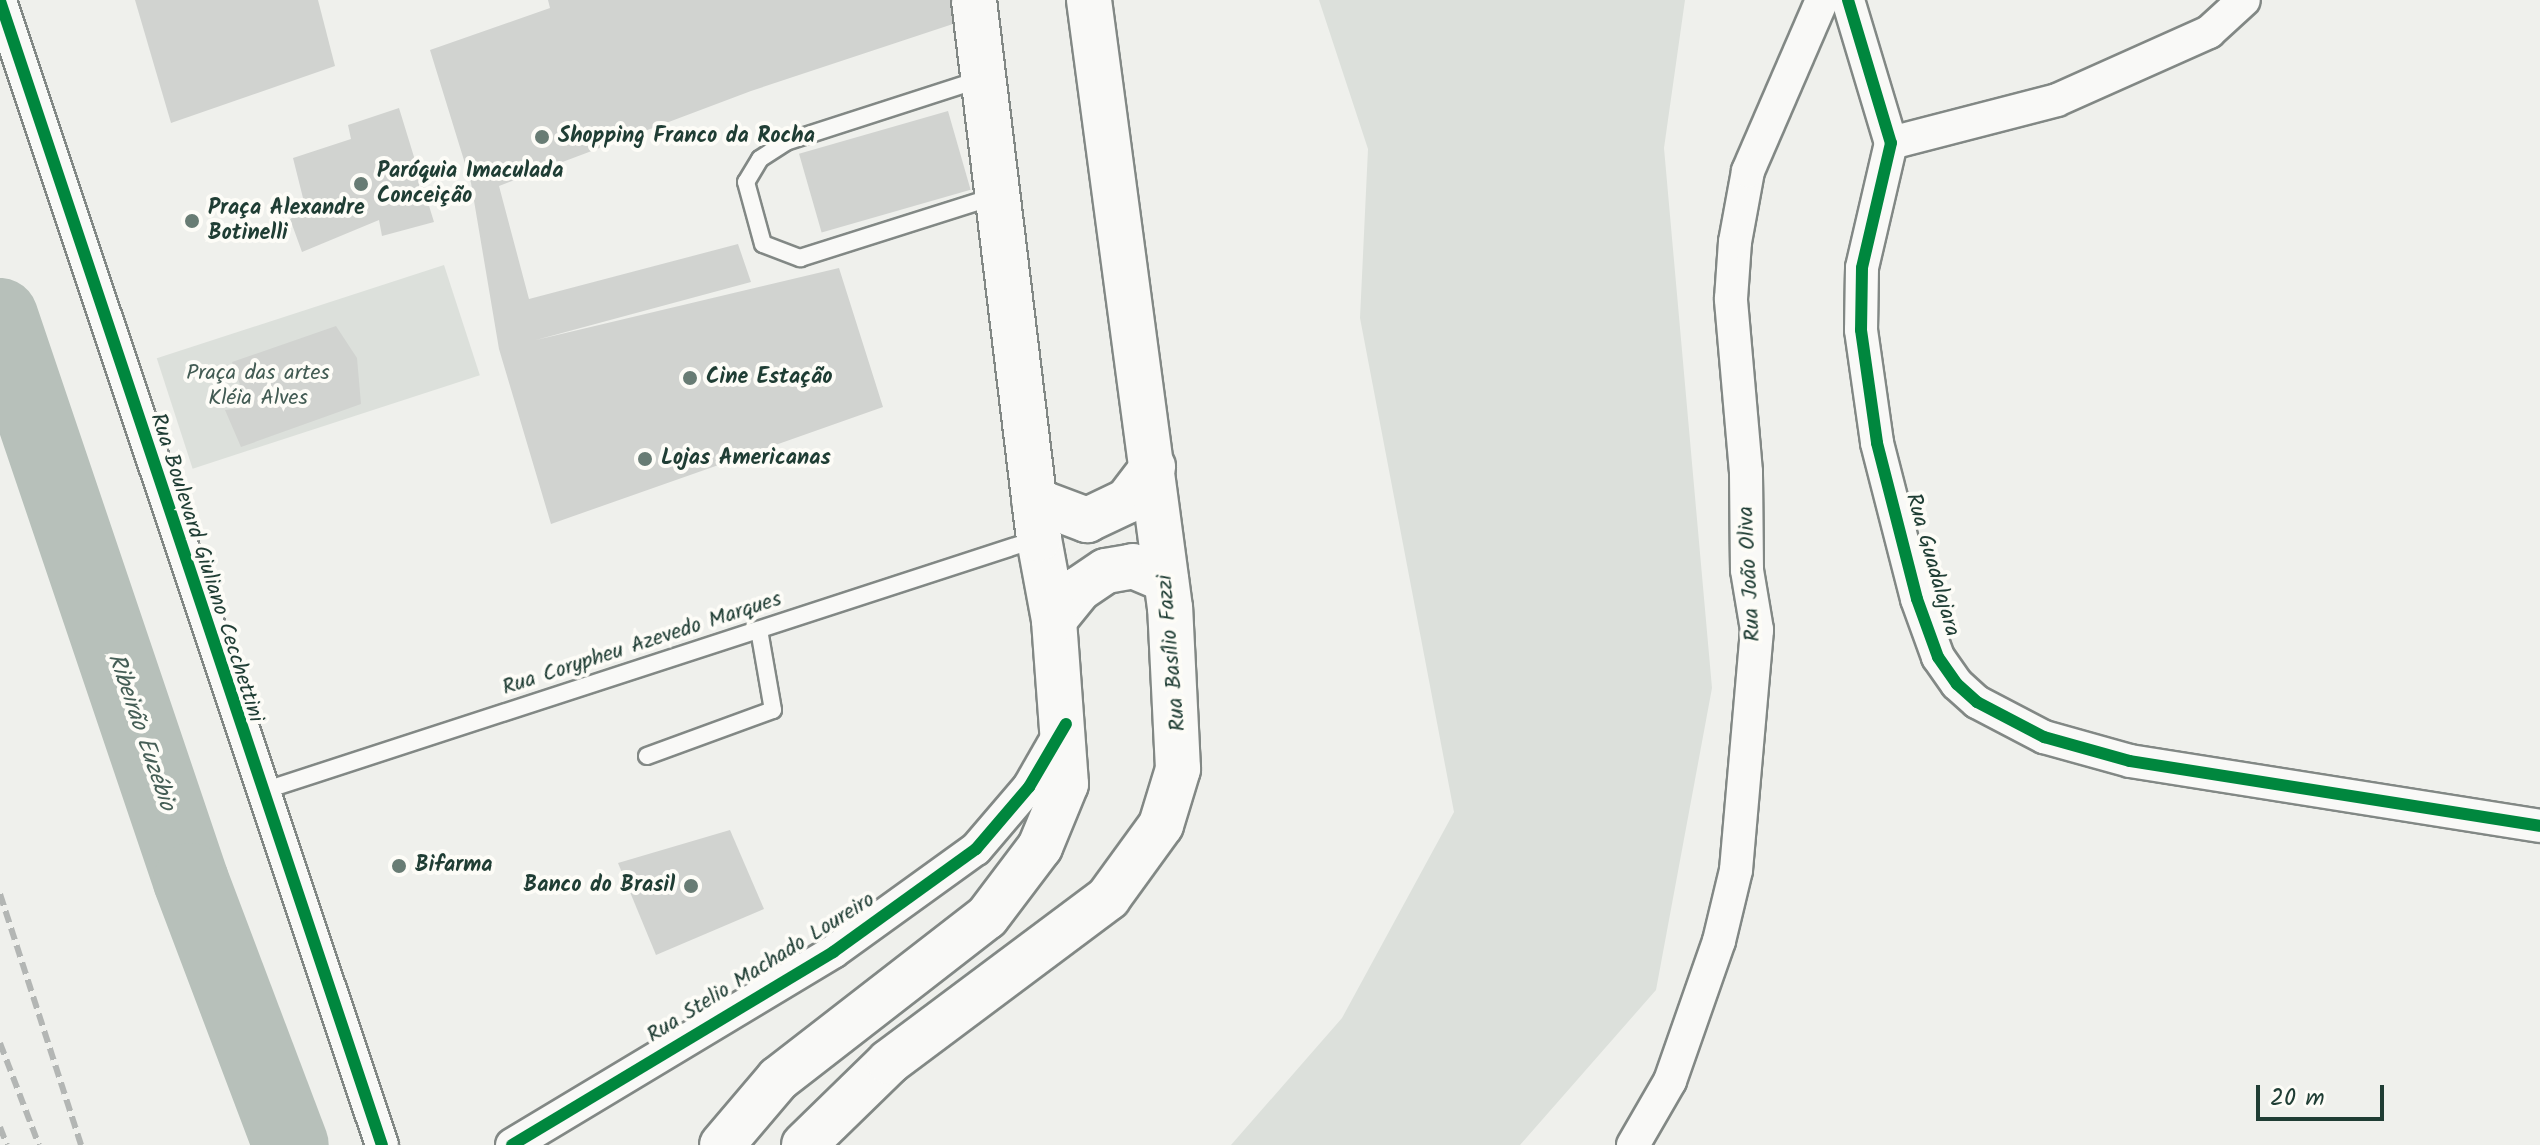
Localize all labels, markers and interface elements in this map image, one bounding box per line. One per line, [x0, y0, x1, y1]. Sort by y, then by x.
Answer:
place label: Shopping Franco da Rocha [558, 124, 815, 150]
marker: Shopping Franco da Rocha [533, 128, 551, 146]
place label: Paróquia Imaculada Conceição [377, 158, 563, 210]
marker: Paróquia Imaculada Conceição [352, 175, 370, 193]
place label: Praça Alexandre Botinelli [208, 195, 365, 246]
marker: Praça Alexandre Botinelli [183, 212, 201, 230]
park label: Praça das artes Kléia Alves [186, 360, 330, 412]
place label: Cine Estação [706, 365, 832, 391]
marker: Cine Estação [681, 369, 699, 387]
street label: Rua Boulevard Giuliano Cecchettini [143, 410, 269, 726]
place label: Lojas Americanas [661, 446, 831, 472]
marker: Lojas Americanas [636, 450, 654, 468]
street label: Rua Guadalajara [1899, 491, 1965, 639]
street label: Rua João Oliva [1733, 506, 1767, 642]
street label: Rua Basílio Fazzi [1152, 573, 1192, 733]
street label: Rua Corypheu Azevedo Marques [499, 586, 785, 702]
water label: Ribeirão Euzébio [101, 650, 181, 814]
place label: Bifarma [415, 853, 492, 879]
marker: Bifarma [390, 857, 408, 875]
place label: Banco do Brasil [523, 873, 675, 899]
marker: Banco do Brasil [682, 877, 700, 895]
street label: Rua Stelio Machado Loureiro [642, 887, 880, 1049]
scale bar [2260, 1069, 2388, 1119]
text: 20 m [2270, 1079, 2325, 1118]

